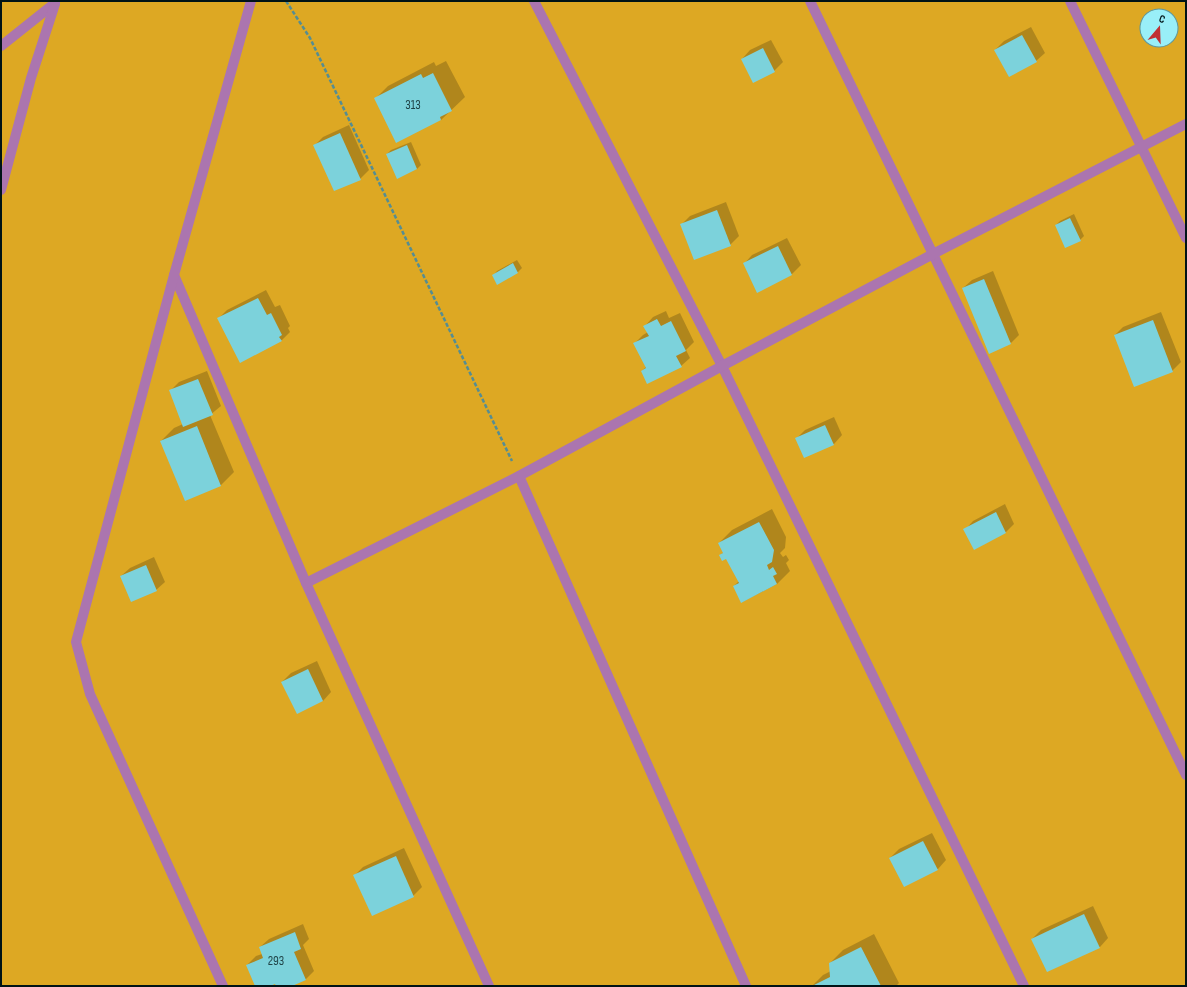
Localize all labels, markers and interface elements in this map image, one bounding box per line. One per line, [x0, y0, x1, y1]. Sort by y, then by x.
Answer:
north arrow [1139, 8, 1179, 48]
text: С [1157, 12, 1167, 26]
house number: 313 [405, 97, 421, 113]
house number: 293 [268, 953, 284, 969]

